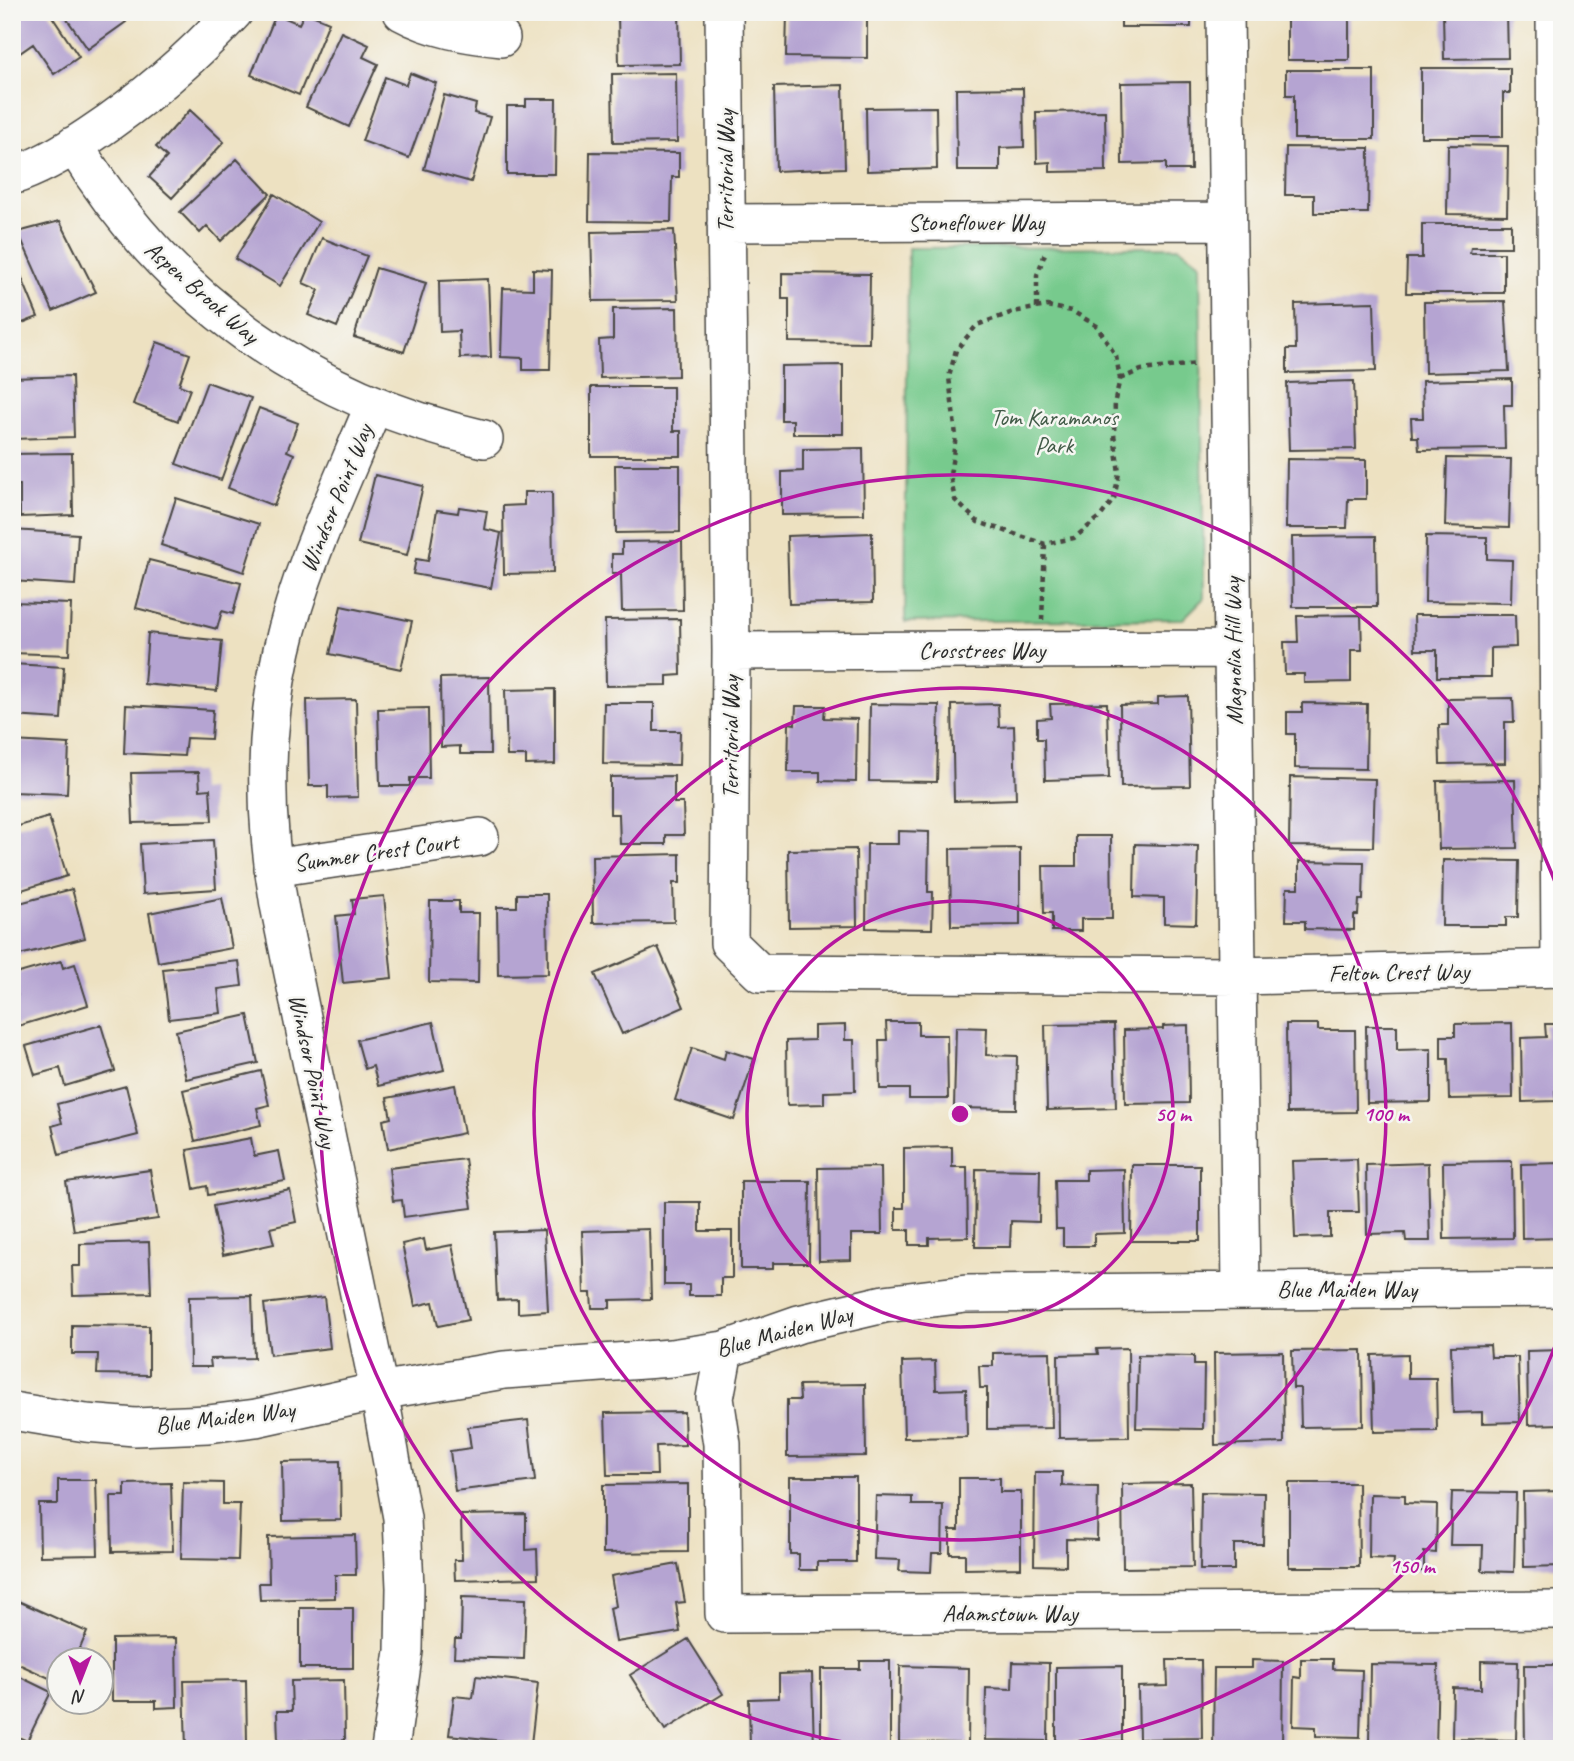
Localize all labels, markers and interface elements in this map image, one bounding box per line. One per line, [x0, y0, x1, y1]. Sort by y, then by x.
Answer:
street label: Territorial Way [710, 108, 740, 232]
street label: Stoneflower Way [908, 207, 1046, 237]
street label: Aspen Brook Way [139, 234, 267, 351]
park label: Tom Karamanos Park [990, 402, 1119, 460]
street label: Windsor Point Way [293, 418, 380, 576]
street label: Magnolia Hill Way [1217, 575, 1249, 725]
street label: Crosstrees Way [919, 635, 1047, 665]
street label: Territorial Way [715, 674, 745, 798]
street label: Summer Crest Court [292, 825, 462, 878]
street label: Felton Crest Way [1328, 956, 1471, 988]
street label: Windsor Point Way [282, 991, 344, 1153]
text: 50 m [1155, 1101, 1193, 1127]
text: 100 m [1363, 1101, 1411, 1127]
centre of rings [948, 1102, 972, 1126]
street label: Blue Maiden Way [1277, 1274, 1419, 1304]
street label: Blue Maiden Way [712, 1298, 857, 1364]
street label: Blue Maiden Way [154, 1393, 298, 1440]
text: 150 m [1389, 1553, 1437, 1579]
street label: Adamstown Way [942, 1598, 1080, 1628]
north arrow [46, 1646, 116, 1716]
text: N [71, 1685, 86, 1709]

